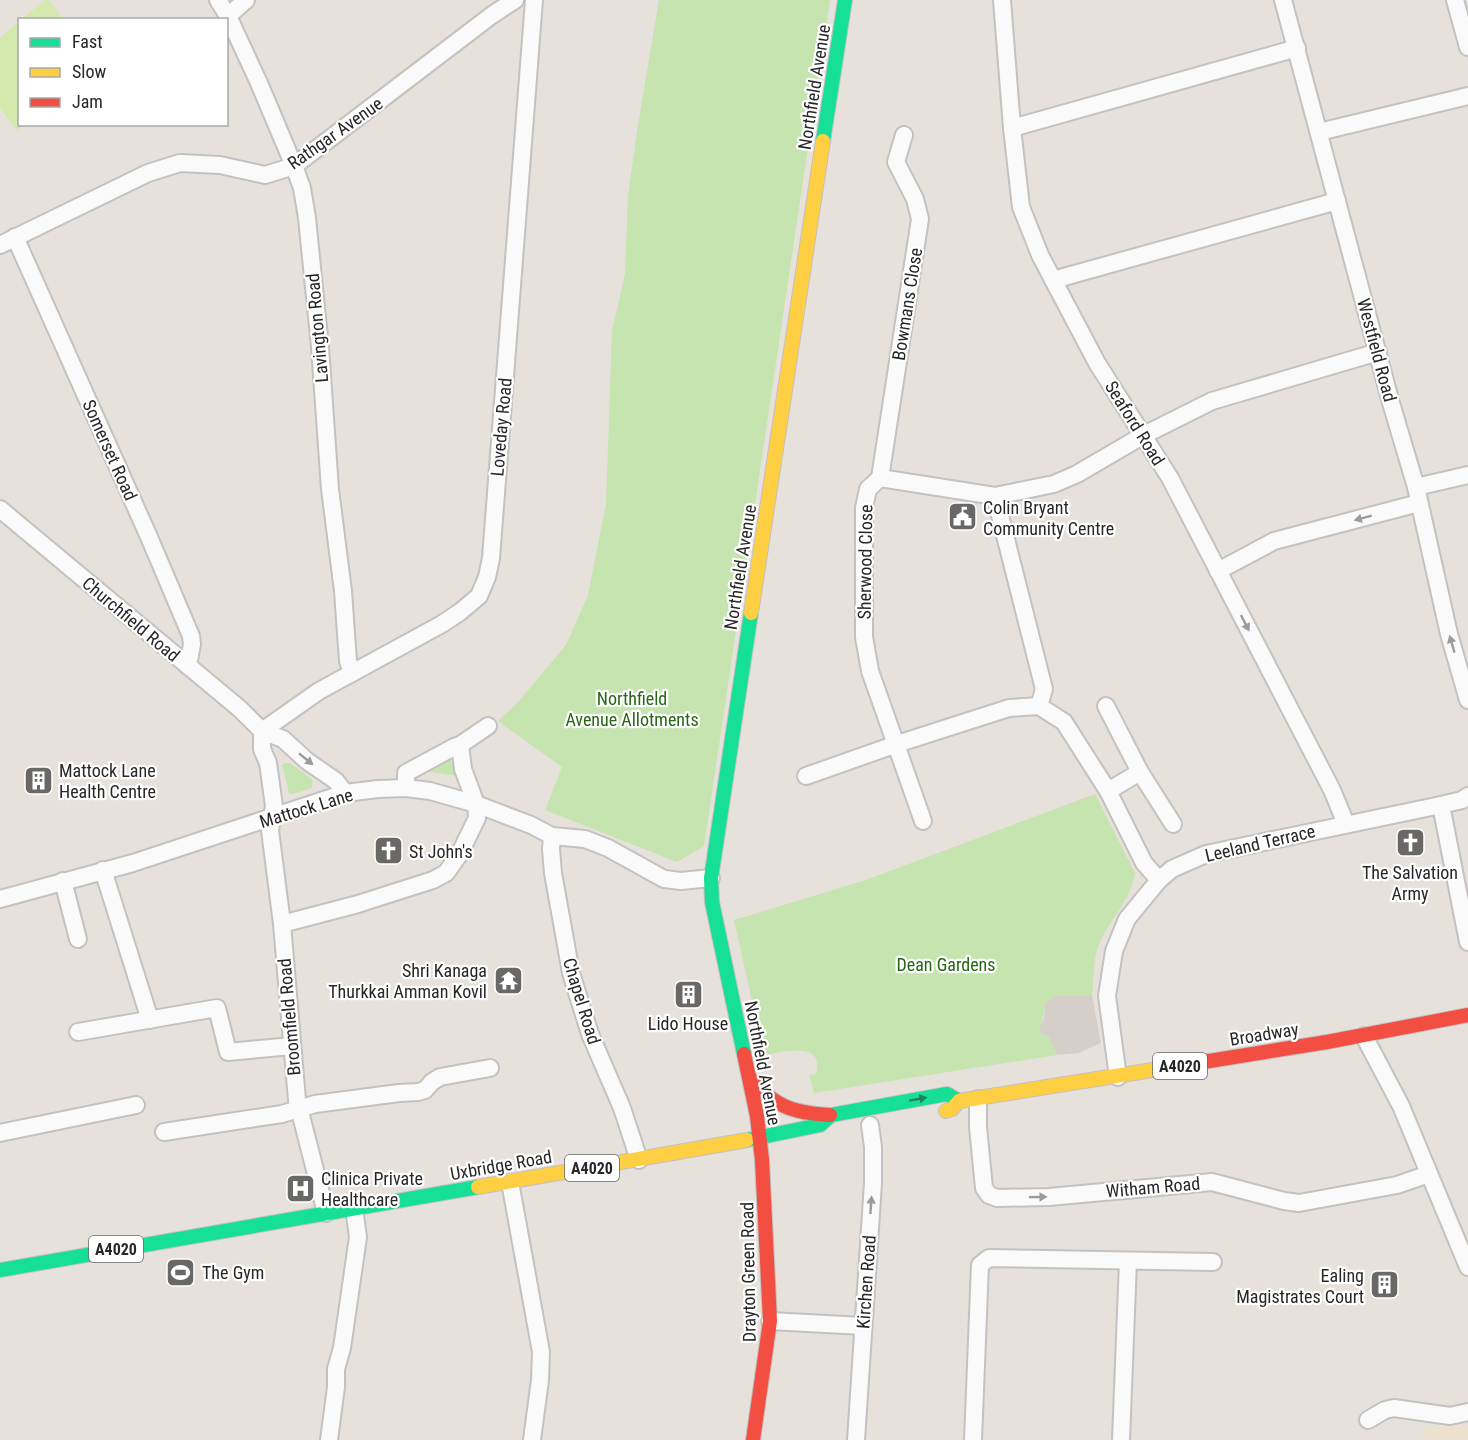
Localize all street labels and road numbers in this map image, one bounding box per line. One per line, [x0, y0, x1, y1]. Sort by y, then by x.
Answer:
street label: Northfield Avenue [794, 23, 834, 151]
street label: Rathgar Avenue [283, 93, 387, 173]
street label: Bowmans Close [888, 246, 926, 362]
street label: Lavington Road [302, 272, 332, 384]
street label: Westfield Road [1353, 296, 1401, 404]
street label: Loveday Road [486, 377, 516, 477]
street label: Seaford Road [1101, 377, 1169, 469]
street label: Somerset Road [78, 396, 142, 504]
street label: Northfield Avenue [720, 503, 760, 631]
street label: Sherwood Close [853, 504, 877, 620]
street label: Churchfield Road [78, 572, 184, 666]
street label: Mattock Lane [257, 784, 355, 832]
street label: Leeland Terrace [1203, 820, 1317, 866]
street label: Chapel Road [559, 955, 605, 1047]
street label: Broomfield Road [273, 958, 305, 1076]
street label: Northfield Avenue [741, 999, 785, 1127]
street label: Broadway [1228, 1018, 1300, 1050]
road number: A4020 [1153, 1053, 1207, 1079]
street label: Uxbridge Road [448, 1146, 554, 1184]
road number: A4020 [565, 1155, 619, 1181]
street label: Witham Road [1105, 1172, 1201, 1202]
street label: Drayton Green Road [736, 1202, 760, 1342]
street label: Kirchen Road [852, 1235, 880, 1329]
road number: A4020 [89, 1236, 143, 1262]

